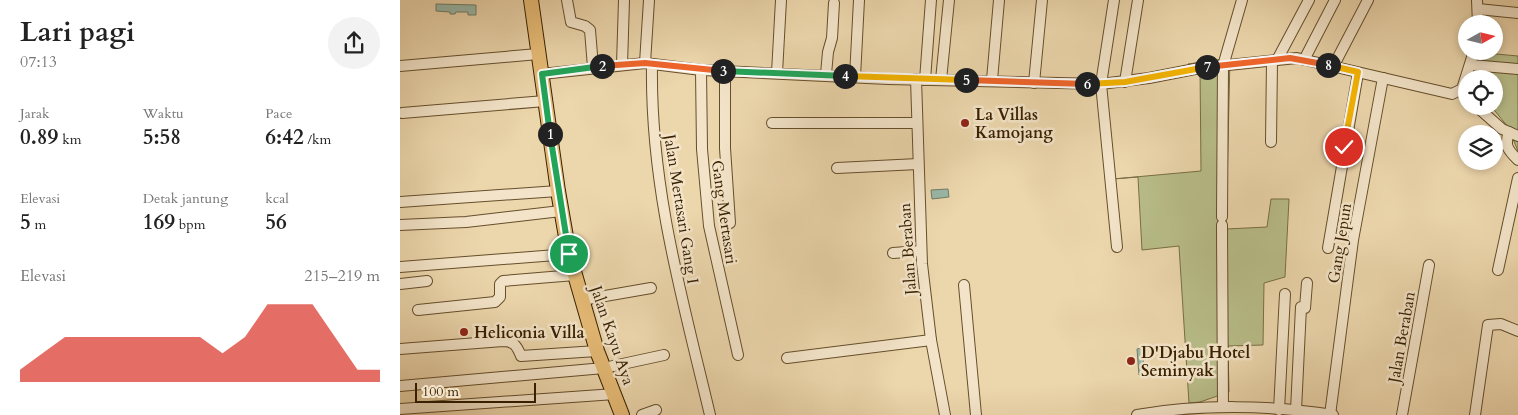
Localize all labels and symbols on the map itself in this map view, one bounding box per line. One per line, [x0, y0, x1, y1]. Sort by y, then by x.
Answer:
north arrow [1458, 15, 1502, 60]
pin: 8 [1316, 52, 1340, 78]
pin: 2 [590, 54, 614, 78]
pin: 7 [1194, 54, 1220, 80]
pin: 3 [710, 58, 736, 84]
pin: 4 [832, 64, 858, 88]
pin: 5 [954, 68, 978, 92]
pin: 6 [1074, 72, 1100, 96]
place label: La Villas Kamojang [975, 104, 1053, 144]
marker: La Villas Kamojang [959, 117, 971, 129]
pin: 1 [538, 122, 562, 146]
pin [1323, 126, 1365, 168]
street label: Jalan Mertasari Gang I [658, 131, 704, 286]
street label: Gang Mertasari [706, 159, 742, 266]
street label: Gang Jepun [1323, 201, 1357, 285]
street label: Jalan Beraban [894, 202, 922, 298]
pin [548, 233, 590, 275]
street label: Jalan Kayu Aya [584, 281, 639, 388]
street label: Jalan Beraban [1383, 290, 1421, 386]
place label: Heliconia Villa [474, 322, 584, 344]
marker: Heliconia Villa [458, 326, 470, 338]
place label: D'Djabu Hotel Seminyak [1141, 342, 1250, 382]
marker: D'Djabu Hotel Seminyak [1125, 355, 1137, 367]
scale bar [415, 380, 536, 403]

